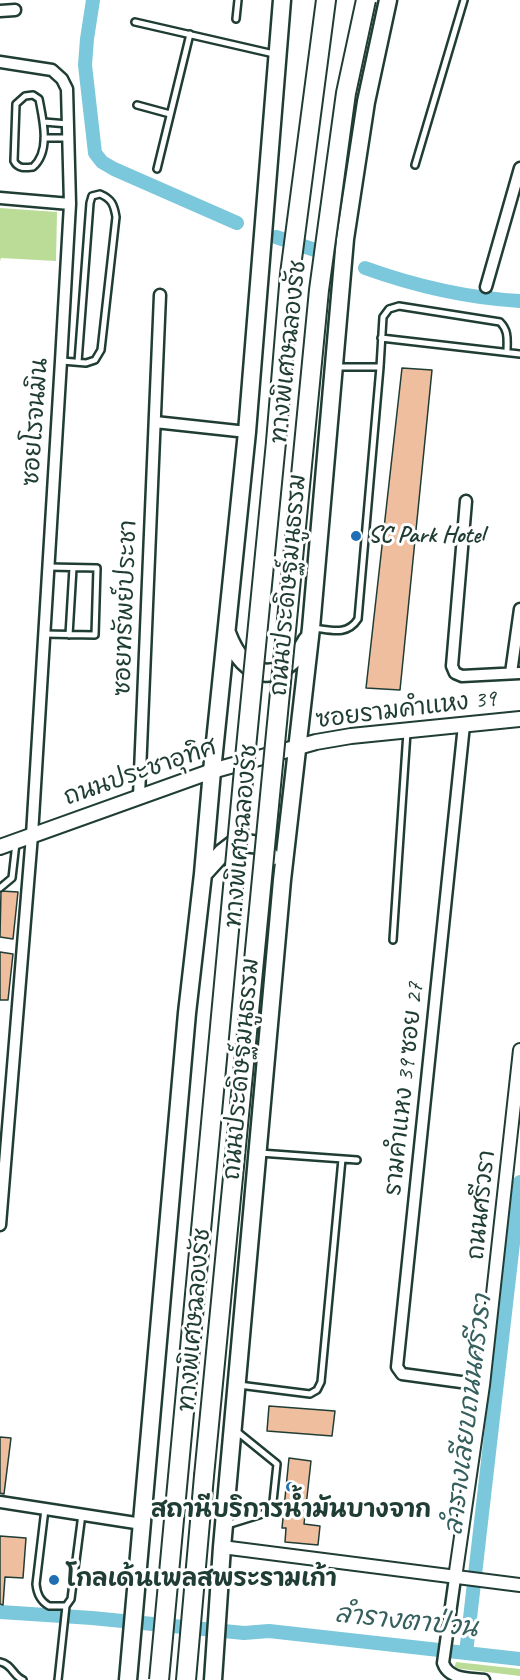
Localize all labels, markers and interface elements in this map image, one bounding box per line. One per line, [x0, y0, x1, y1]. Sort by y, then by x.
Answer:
street label: ทางพิเศษฉลองรัช [265, 259, 313, 445]
street label: ซอยโรจนมิน [17, 357, 55, 487]
street label: ถนนประดิษฐ์มนูธรรม [265, 473, 313, 697]
street label: ซอยทรัพย์ประชา [109, 519, 143, 697]
place label: SC Park Hotel [368, 522, 485, 550]
marker: SC Park Hotel [349, 529, 363, 543]
street label: ซอยรามคำแหง 39 [314, 685, 498, 735]
street label: ถนนประชาอุทิศ [60, 734, 220, 812]
street label: ทางพิเศษฉลองรัช [220, 743, 264, 929]
street label: ถนนประดิษฐ์มนูธรรม [218, 957, 266, 1181]
street label: รามคำแหง 39 ซอย 27 [379, 981, 431, 1197]
street label: ถนนศรีวรา [462, 1149, 502, 1261]
street label: ทางพิเศษฉลองรัช [173, 1227, 217, 1413]
water label: ลำรางเลียบถนนศรีวรา [439, 1293, 499, 1537]
marker: สถานีบริการน้ำมันบางจาก [284, 1480, 298, 1494]
place label: สถานีบริการน้ำมันบางจาก [151, 1497, 431, 1525]
place label: โกลเด้นเพลสพระรามเก้า [66, 1566, 337, 1594]
marker: โกลเด้นเพลสพระรามเก้า [47, 1573, 61, 1587]
water label: ลำรางตาป่วน [333, 1599, 479, 1645]

